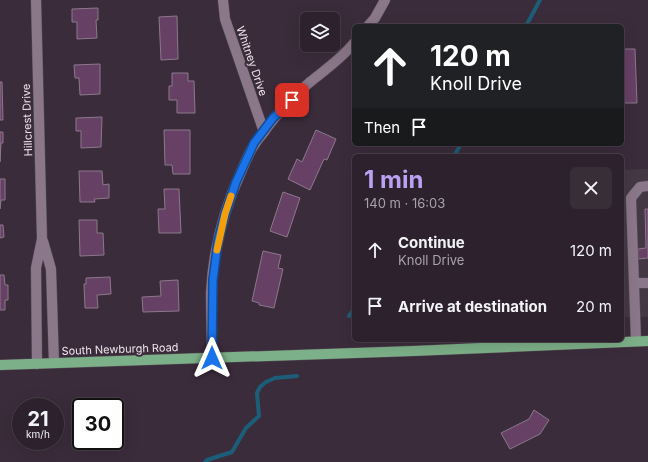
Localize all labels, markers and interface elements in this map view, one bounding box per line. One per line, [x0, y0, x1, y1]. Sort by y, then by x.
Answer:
map controls [300, 12, 340, 52]
button: layers [300, 12, 340, 52]
street label: Whitney Drive [234, 24, 270, 98]
text: 120 m [430, 39, 511, 73]
icon: ahead [364, 40, 416, 92]
text: Knoll Drive [430, 73, 522, 94]
street label: Hillcrest Drive [19, 83, 35, 157]
pin [275, 83, 309, 117]
icon: arrive [281, 89, 303, 111]
icon: arrive [408, 116, 430, 138]
text: Then [364, 118, 400, 137]
text: 1 min [364, 165, 423, 194]
button: close [570, 167, 612, 209]
text: 140 m · 16:03 [364, 195, 445, 211]
text: Continue [398, 233, 465, 252]
icon: ahead [364, 239, 386, 261]
text: 120 m [570, 241, 612, 260]
text: Knoll Drive [398, 252, 464, 268]
icon: arrive [364, 295, 386, 317]
text: Arrive at destination [398, 297, 547, 316]
text: 20 m [576, 297, 612, 316]
position arrow [191, 337, 233, 379]
street label: South Newburgh Road [61, 340, 179, 358]
speed limit sign: 30 [72, 398, 124, 450]
text: 21 [27, 407, 49, 431]
text: km/h [26, 428, 50, 440]

